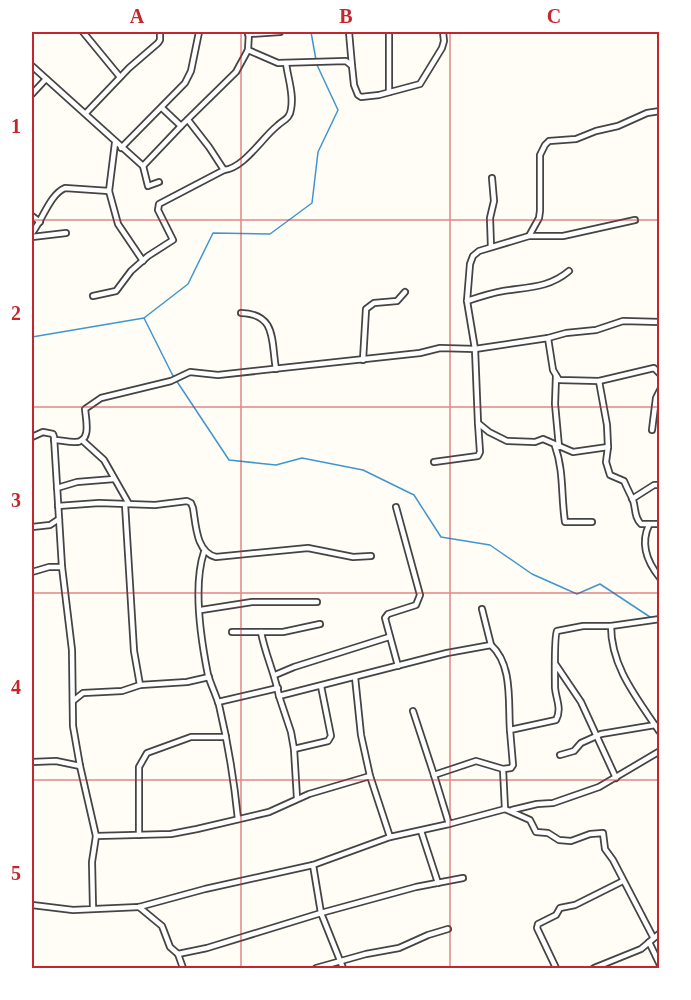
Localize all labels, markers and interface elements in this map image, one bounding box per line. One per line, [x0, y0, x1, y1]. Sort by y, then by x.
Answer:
text: A [130, 5, 145, 27]
text: B [339, 5, 353, 27]
text: C [547, 5, 561, 27]
text: 1 [11, 115, 21, 137]
text: 2 [11, 302, 21, 324]
text: 3 [11, 489, 21, 511]
text: 4 [11, 676, 21, 698]
text: 5 [11, 862, 21, 884]

